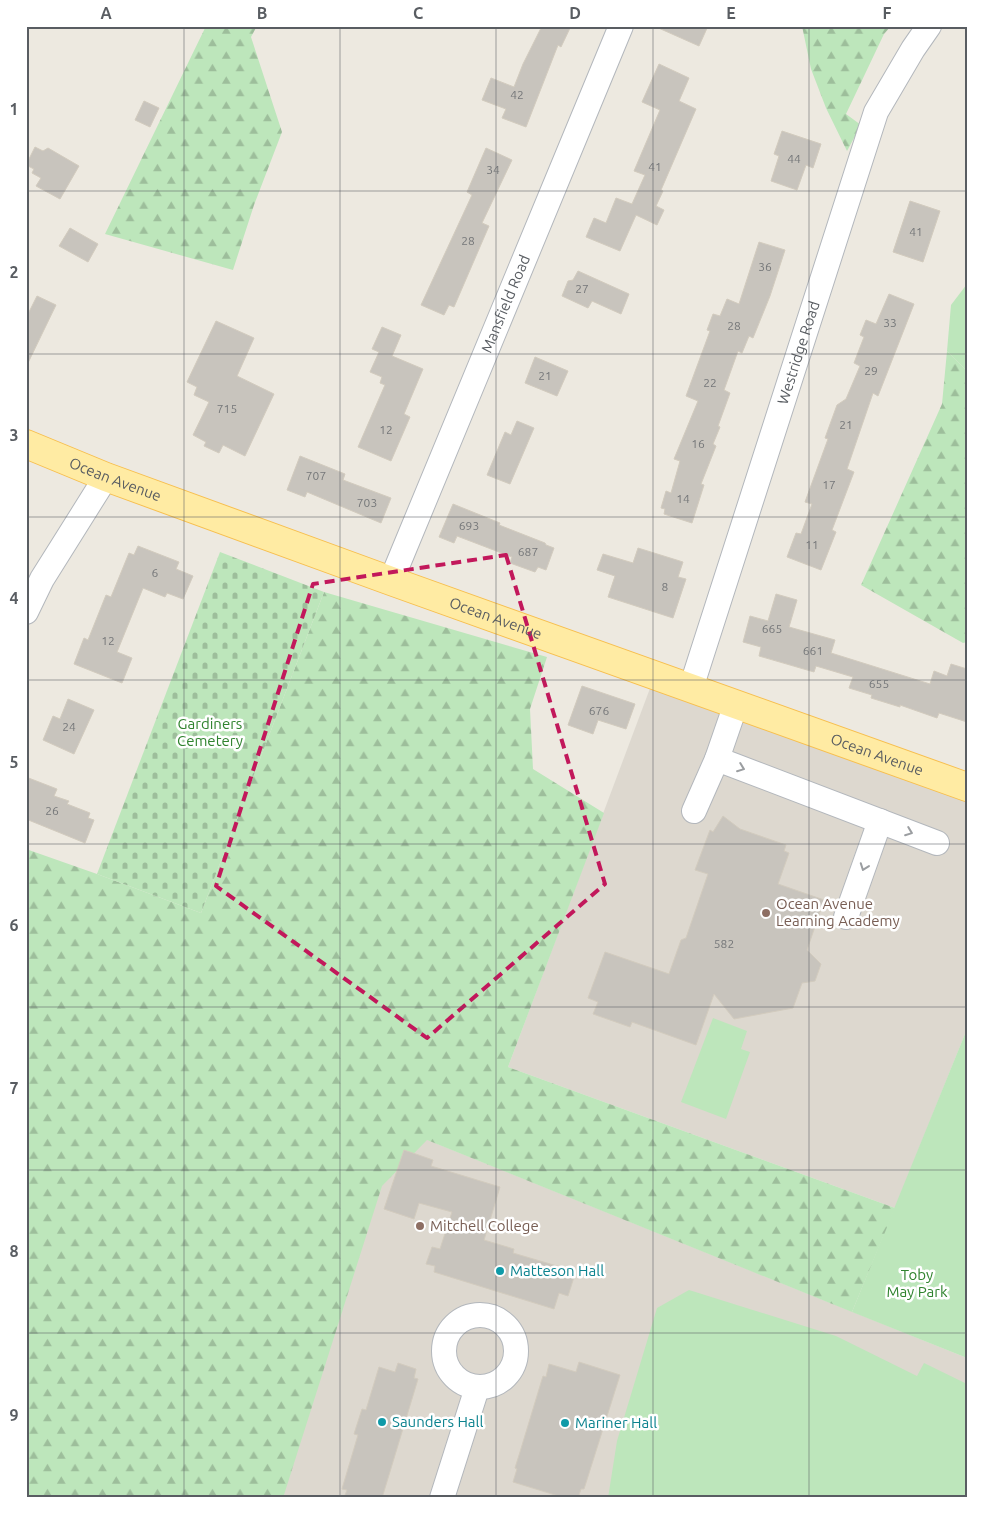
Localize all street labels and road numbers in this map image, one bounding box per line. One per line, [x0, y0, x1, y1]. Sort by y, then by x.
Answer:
street label: Mansfield Road [478, 252, 533, 355]
street label: Westridge Road [774, 299, 823, 406]
street label: Ocean Avenue [67, 454, 164, 504]
street label: Ocean Avenue [447, 594, 544, 642]
street label: Ocean Avenue [828, 730, 926, 779]

